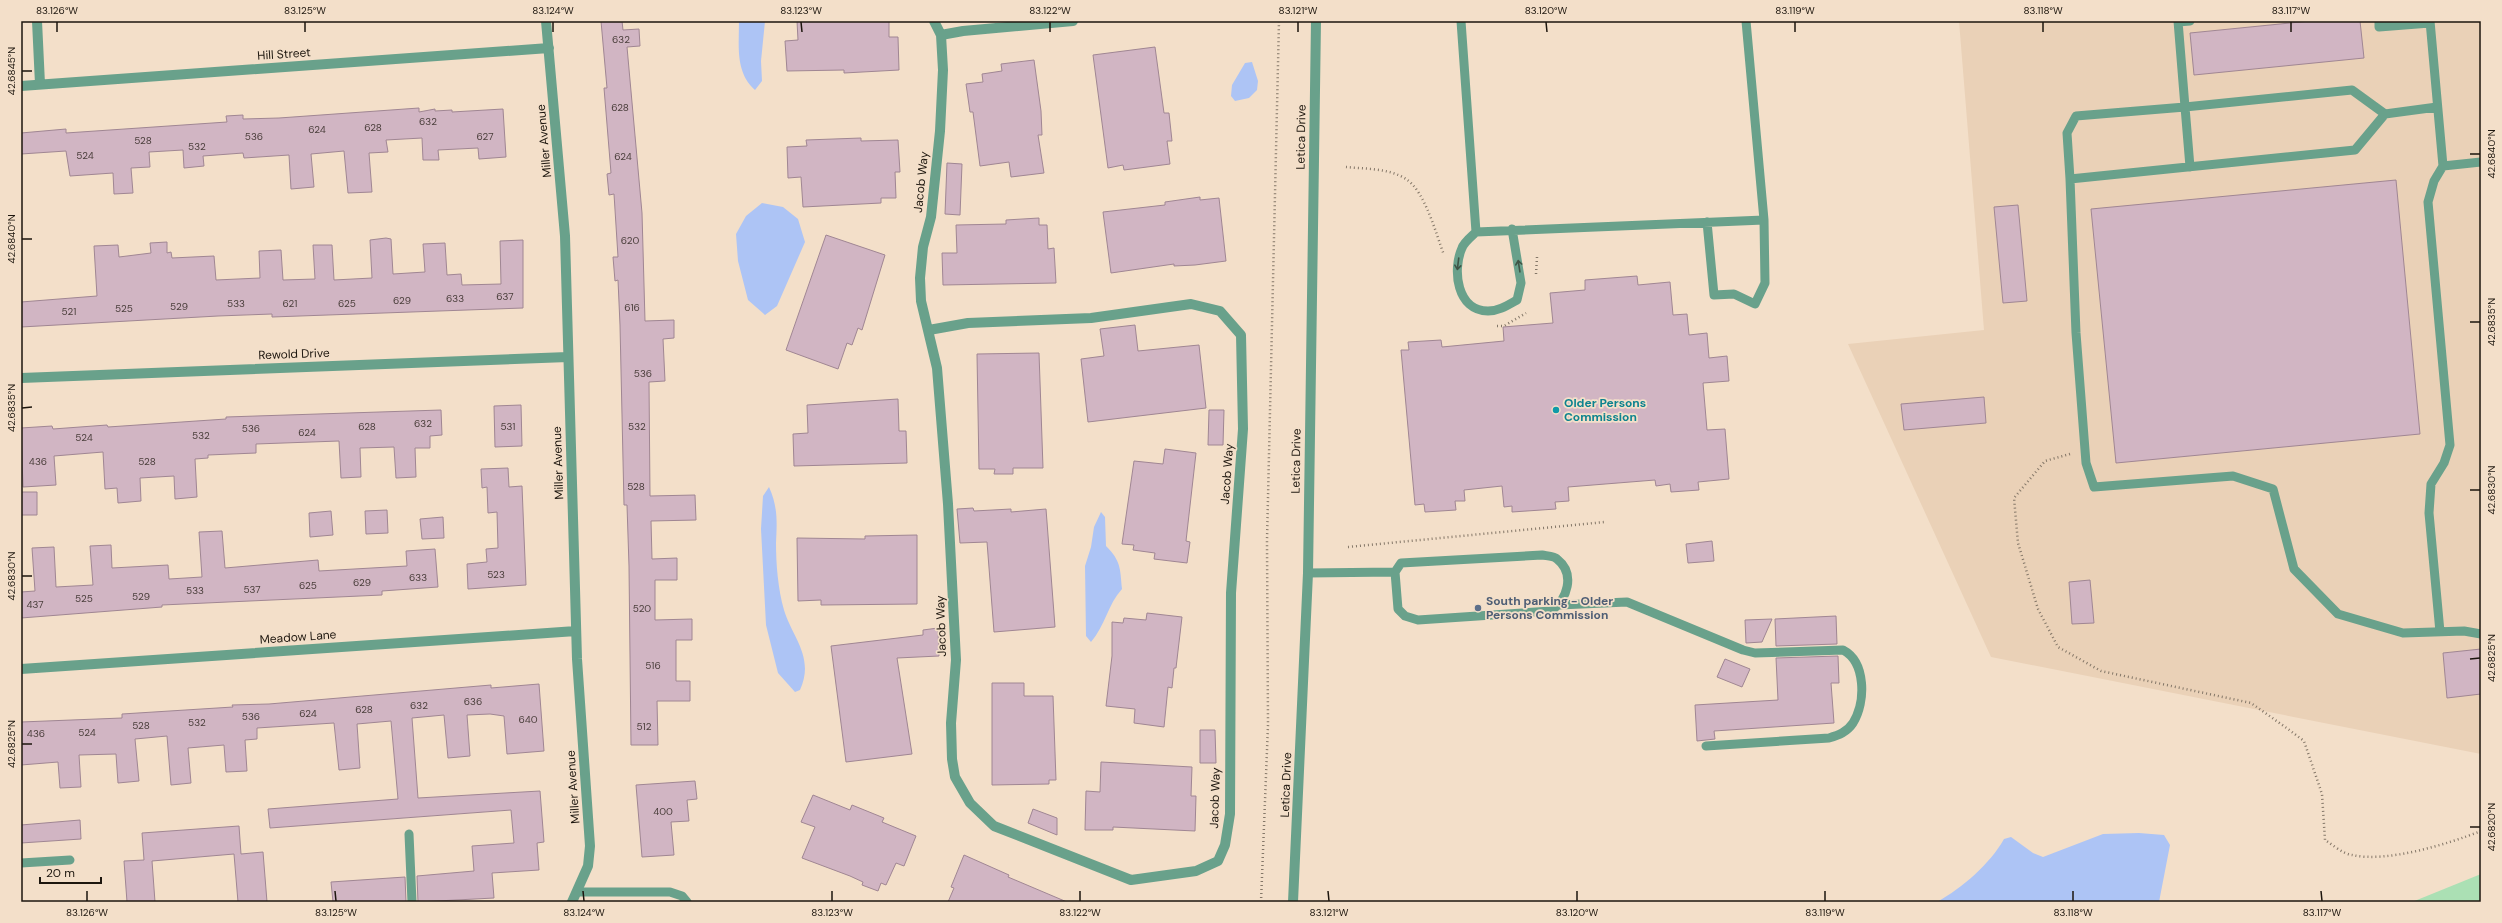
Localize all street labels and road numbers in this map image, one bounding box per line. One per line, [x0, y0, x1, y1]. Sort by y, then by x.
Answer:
street label: Hill Street [257, 44, 312, 64]
street label: Miller Avenue [533, 103, 555, 178]
street label: Letica Drive [1292, 104, 1310, 170]
street label: Jacob Way [910, 150, 932, 213]
street label: Rewold Drive [258, 345, 330, 363]
street label: Miller Avenue [549, 426, 567, 500]
street label: Letica Drive [1287, 428, 1305, 494]
street label: Jacob Way [1217, 443, 1237, 505]
street label: Jacob Way [932, 595, 950, 657]
street label: Meadow Lane [259, 626, 337, 648]
street label: Miller Avenue [562, 750, 584, 824]
street label: Letica Drive [1277, 752, 1295, 818]
street label: Jacob Way [1206, 767, 1224, 829]

